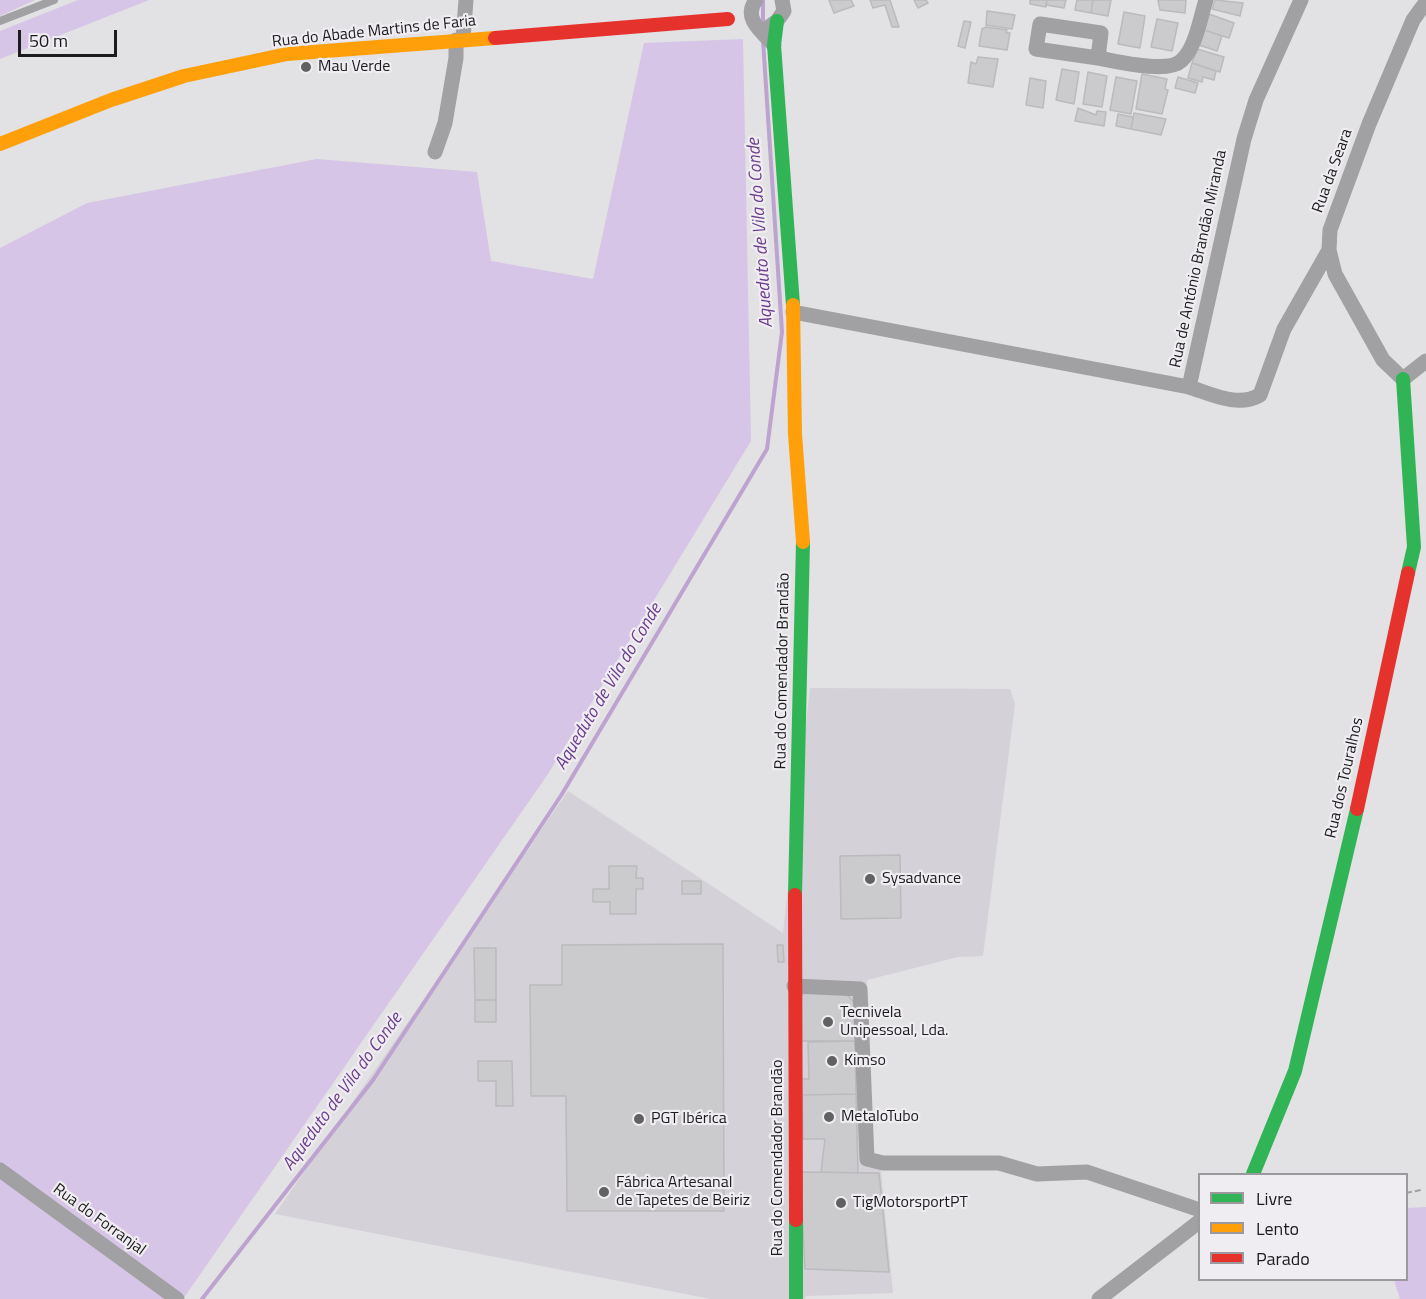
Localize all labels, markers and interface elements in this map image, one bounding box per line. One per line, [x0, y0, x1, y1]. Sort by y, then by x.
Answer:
street label: Rua do Abade Martins de Faria [271, 12, 477, 52]
scale bar [21, 18, 120, 56]
text: 50 m [29, 27, 68, 54]
place label: Mau Verde [318, 57, 390, 77]
marker: Mau Verde [299, 60, 313, 74]
street label: Rua da Seara [1309, 126, 1357, 216]
water label: Aqueduto de Vila do Conde [744, 137, 778, 329]
street label: Rua de António Brandão Miranda [1167, 148, 1231, 370]
street label: Rua do Comendador Brandão [772, 573, 794, 769]
water label: Aqueduto de Vila do Conde [551, 600, 667, 774]
street label: Rua dos Touralhos [1322, 716, 1368, 840]
place label: Sysadvance [882, 869, 961, 889]
marker: Sysadvance [863, 872, 877, 886]
place label: Tecnivela Unipessoal, Lda. [840, 1003, 949, 1041]
water label: Aqueduto de Vila do Conde [278, 1009, 408, 1175]
marker: Tecnivela Unipessoal, Lda. [821, 1015, 835, 1029]
place label: Kimso [844, 1051, 886, 1071]
marker: Kimso [825, 1054, 839, 1068]
street label: Rua do Comendador Brandão [768, 1060, 788, 1256]
place label: MetaloTubo [841, 1107, 919, 1127]
place label: PGT Ibérica [651, 1109, 727, 1129]
marker: MetaloTubo [822, 1110, 836, 1124]
marker: PGT Ibérica [632, 1112, 646, 1126]
place label: Fábrica Artesanal de Tapetes de Beiriz [616, 1173, 750, 1211]
legend [1198, 1173, 1408, 1281]
street label: Rua do Forranjal [49, 1180, 149, 1260]
marker: Fábrica Artesanal de Tapetes de Beiriz [597, 1185, 611, 1199]
text: Livre [1256, 1185, 1292, 1212]
place label: TigMotorsportPT [853, 1193, 968, 1213]
marker: TigMotorsportPT [834, 1196, 848, 1210]
text: Lento [1256, 1215, 1299, 1242]
text: Parado [1256, 1245, 1310, 1272]

